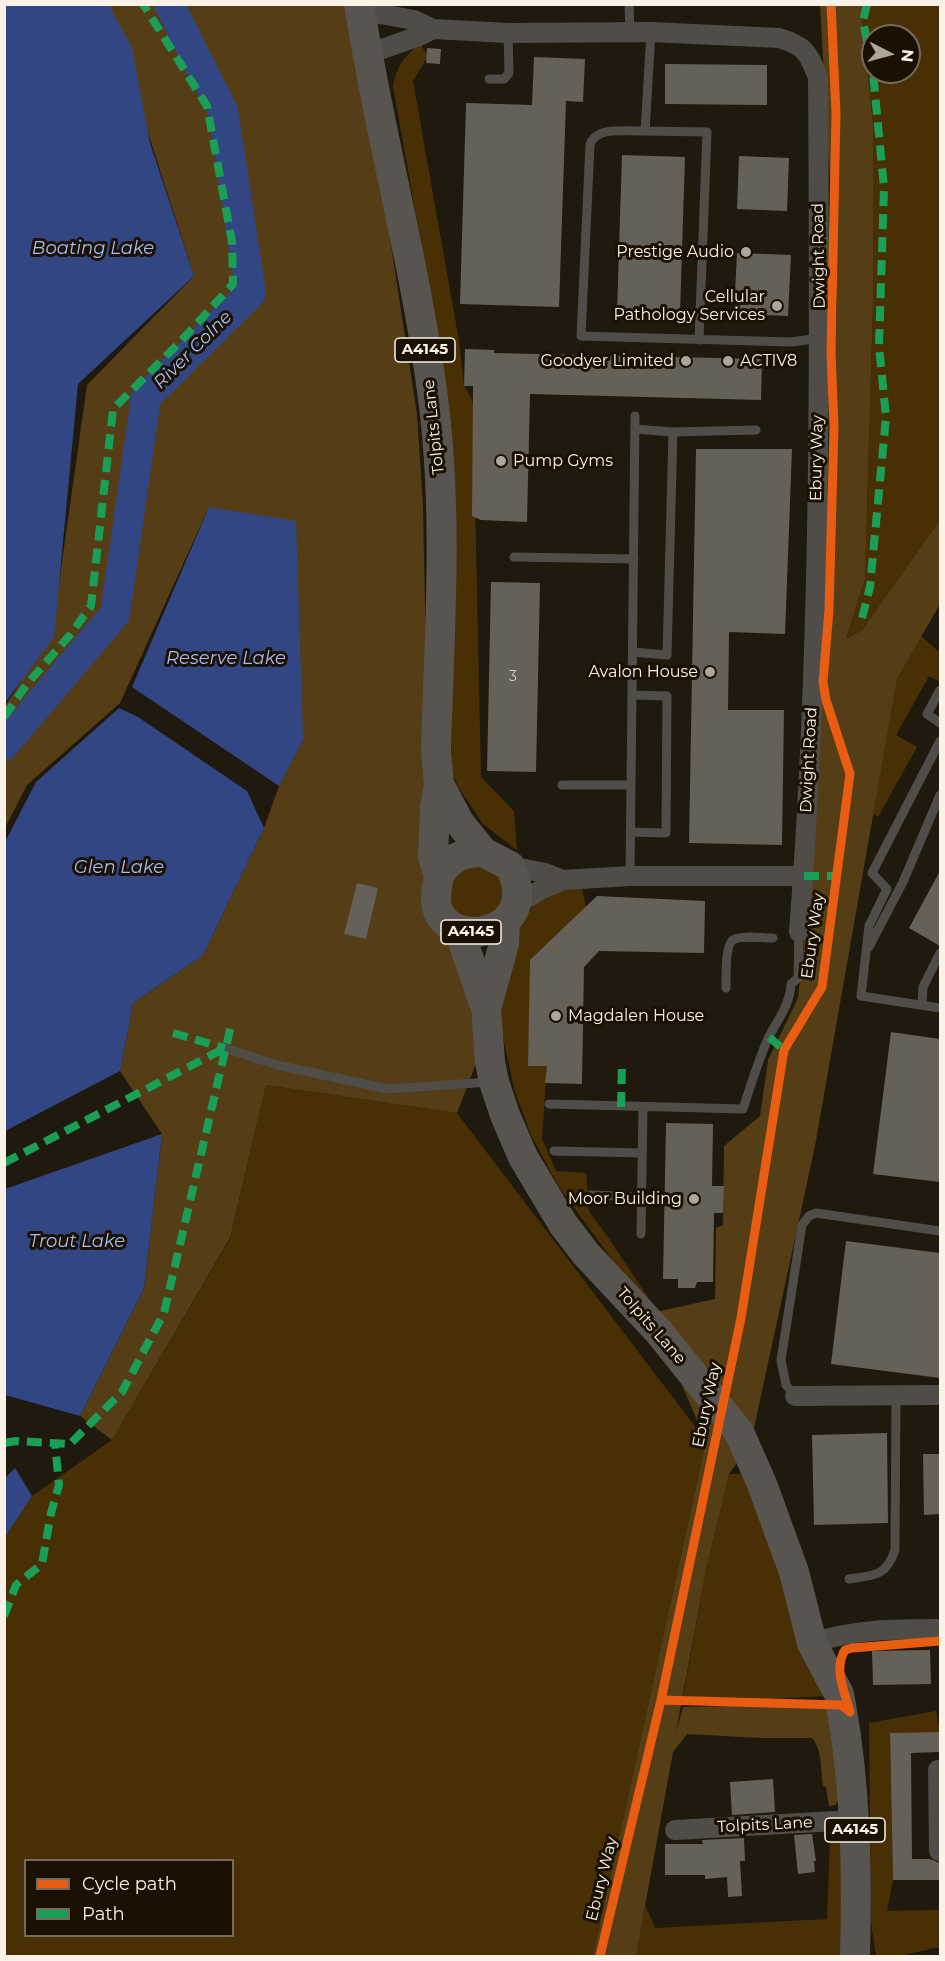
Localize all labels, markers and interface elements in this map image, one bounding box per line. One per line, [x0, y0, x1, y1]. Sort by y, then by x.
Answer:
north arrow [861, 24, 921, 84]
text: N [897, 48, 918, 63]
street label: Dwight Road [808, 203, 830, 309]
water label: Boating Lake [32, 238, 154, 260]
place label: Prestige Audio [616, 242, 734, 262]
marker: Prestige Audio [739, 245, 753, 259]
place label: Cellular Pathology Services [613, 287, 765, 325]
marker: Cellular Pathology Services [770, 299, 784, 313]
water label: River Colne [149, 306, 237, 394]
road number: A4145 [395, 338, 455, 362]
place label: Goodyer Limited [541, 351, 674, 371]
place label: ACTIV8 [740, 351, 797, 371]
marker: Goodyer Limited [679, 354, 693, 368]
marker: ACTIV8 [721, 354, 735, 368]
street label: Tolpits Lane [419, 379, 449, 475]
street label: Ebury Way [807, 415, 827, 501]
place label: Pump Gyms [513, 451, 613, 471]
marker: Pump Gyms [494, 454, 508, 468]
water label: Reserve Lake [166, 648, 286, 670]
place label: Avalon House [589, 662, 698, 682]
marker: Avalon House [703, 665, 717, 679]
house number: 3 [509, 669, 517, 685]
street label: Dwight Road [797, 707, 821, 813]
water label: Glen Lake [74, 857, 164, 879]
street label: Ebury Way [797, 892, 829, 980]
road number: A4145 [441, 920, 501, 944]
place label: Magdalen House [568, 1006, 704, 1026]
marker: Magdalen House [549, 1009, 563, 1023]
place label: Moor Building [568, 1189, 682, 1209]
marker: Moor Building [687, 1192, 701, 1206]
water label: Trout Lake [29, 1231, 125, 1253]
street label: Tolpits Lane [612, 1284, 690, 1368]
street label: Ebury Way [689, 1361, 725, 1449]
street label: Tolpits Lane [717, 1813, 813, 1837]
road number: A4145 [825, 1818, 885, 1842]
street label: Ebury Way [582, 1835, 622, 1923]
legend [24, 1859, 234, 1937]
text: Cycle path [82, 1873, 177, 1895]
text: Path [82, 1903, 125, 1925]

